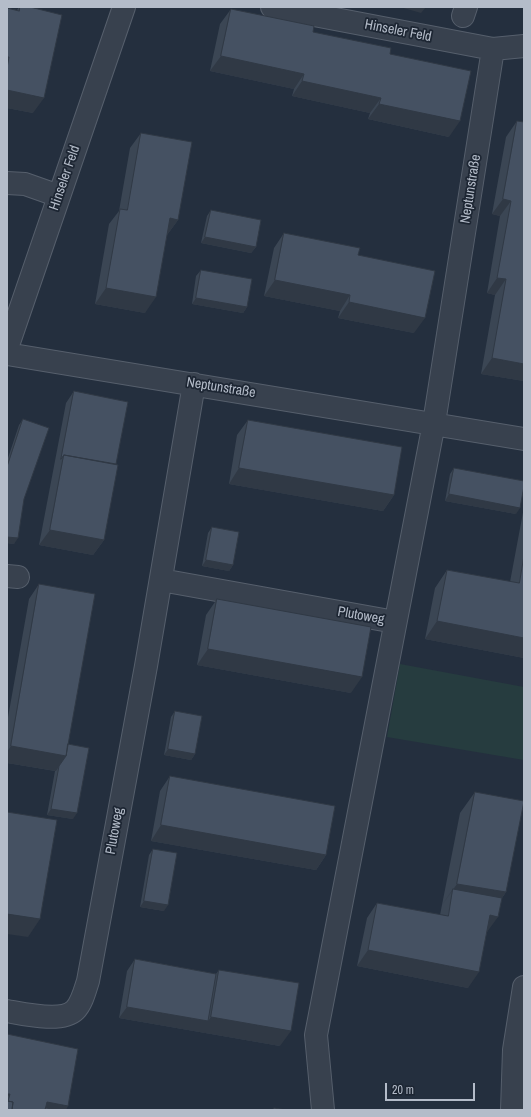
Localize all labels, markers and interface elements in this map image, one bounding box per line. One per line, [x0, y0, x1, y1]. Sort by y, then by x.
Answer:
street label: Hinseler Feld [363, 16, 433, 46]
street label: Hinseler Feld [46, 143, 84, 213]
street label: Neptunstraße [457, 153, 485, 225]
street label: Neptunstraße [185, 374, 257, 402]
street label: Plutoweg [336, 604, 386, 628]
street label: Plutoweg [103, 806, 127, 856]
scale bar [387, 1075, 477, 1101]
text: 20 m [392, 1082, 414, 1098]

